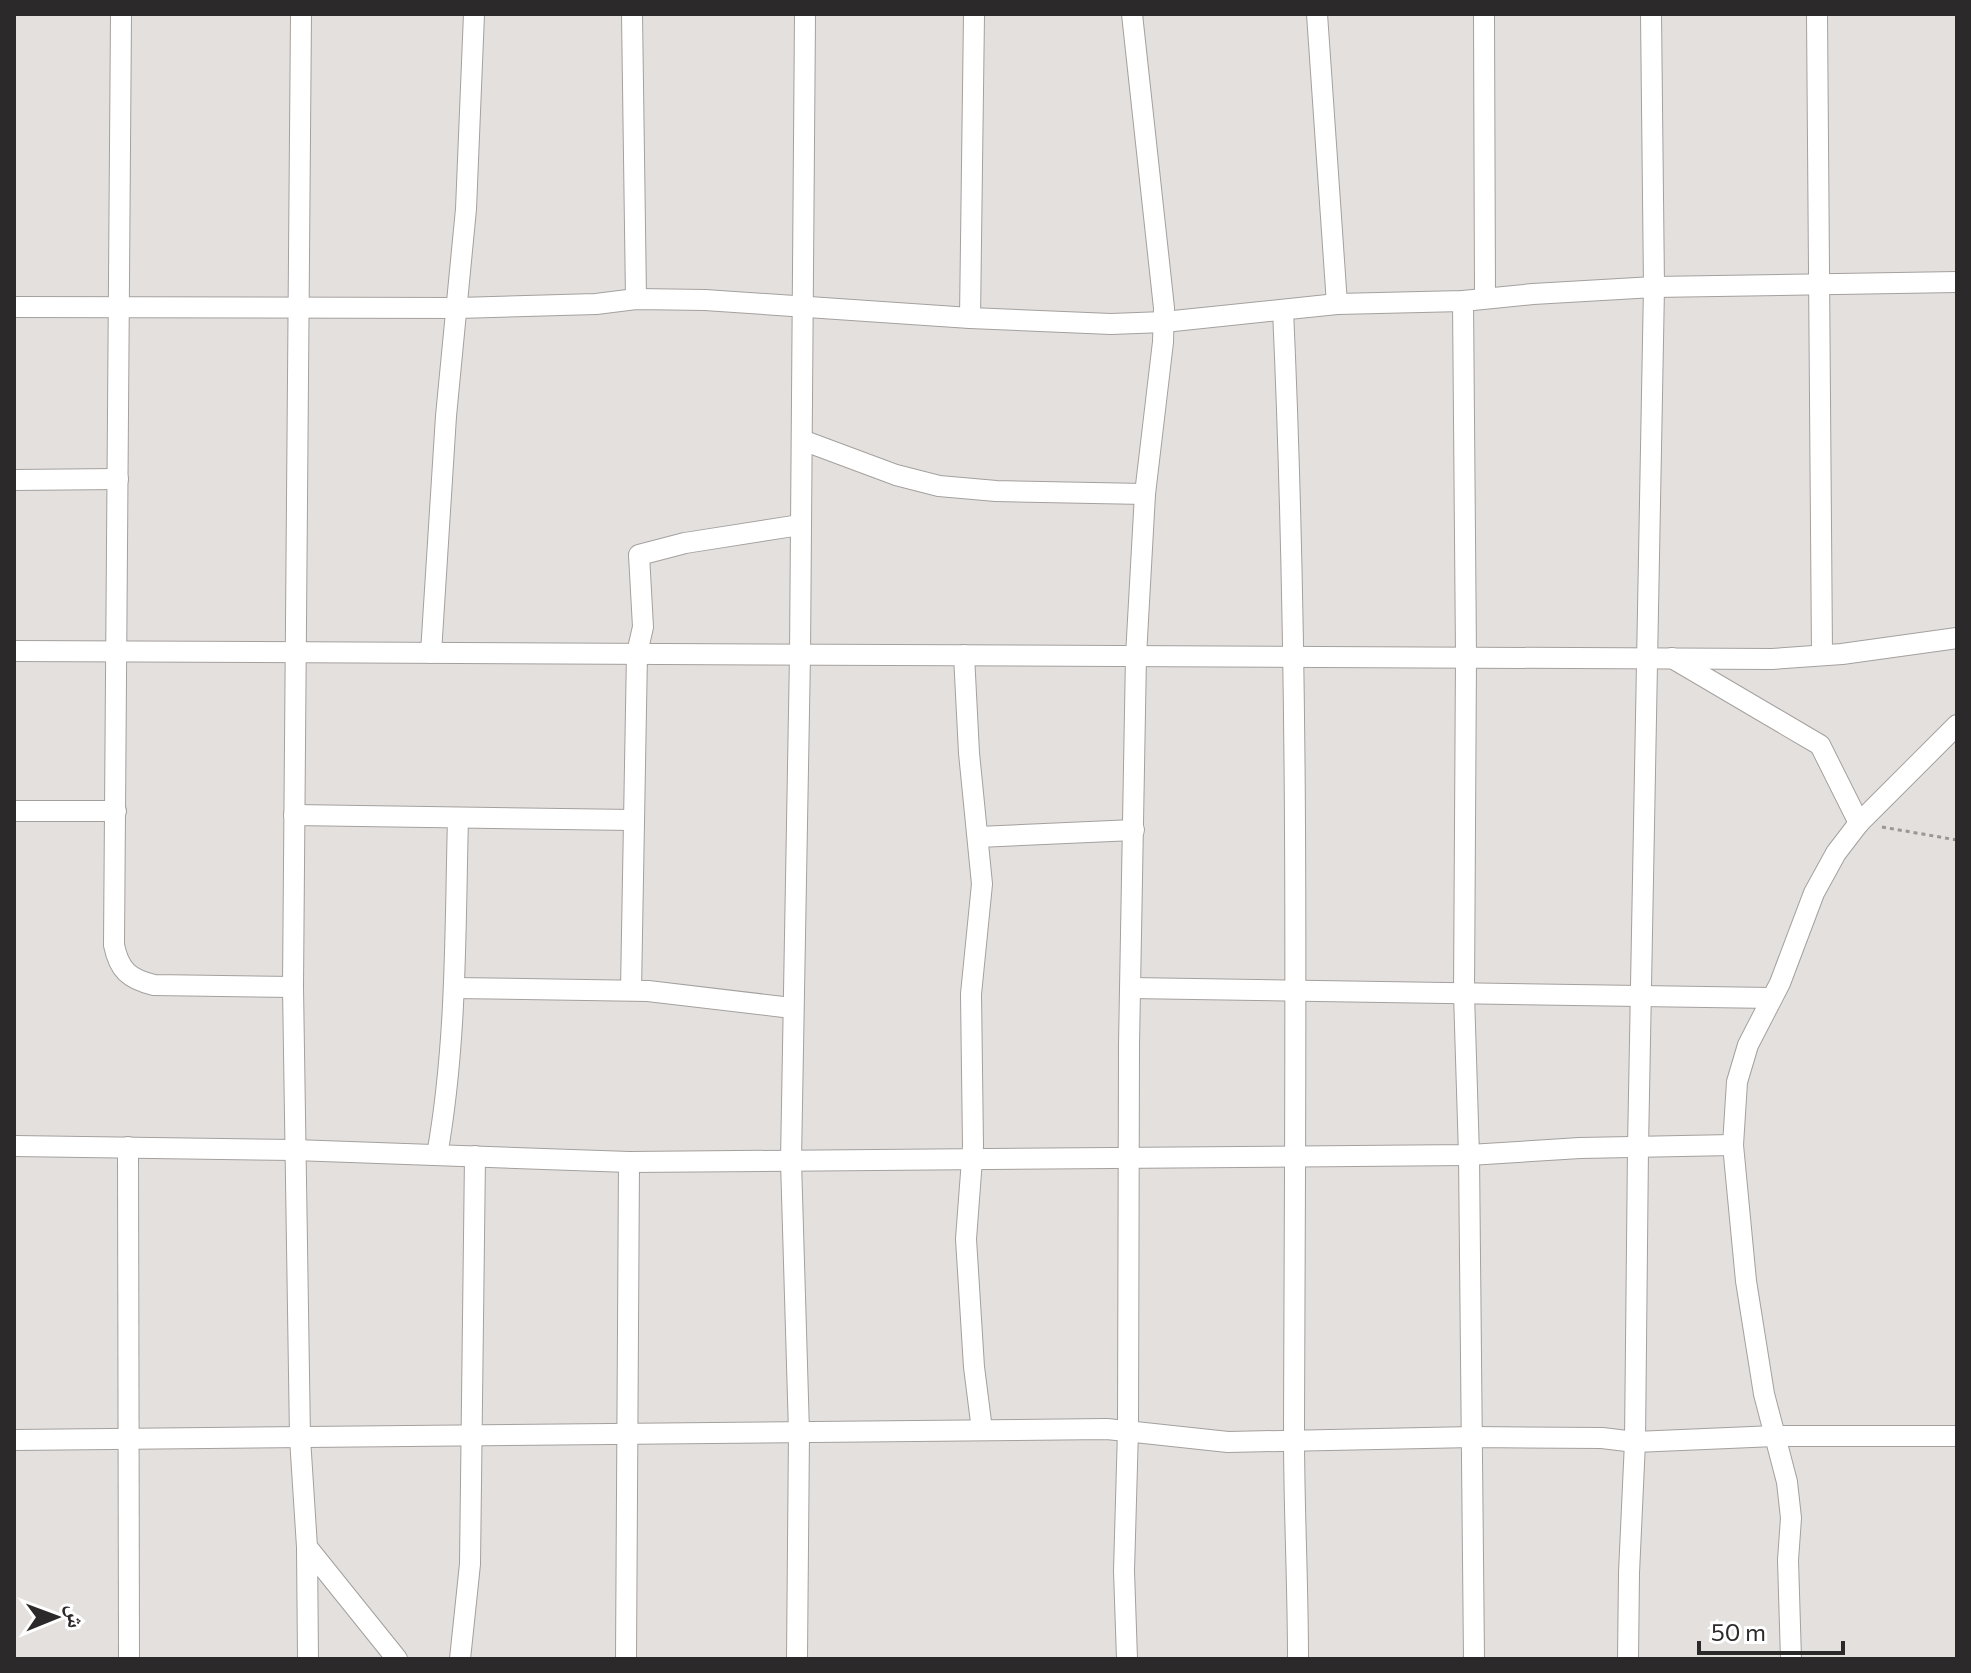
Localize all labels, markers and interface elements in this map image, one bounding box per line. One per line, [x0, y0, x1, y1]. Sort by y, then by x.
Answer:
north arrow [16, 1577, 96, 1657]
text: ش [62, 1605, 90, 1629]
scale bar [1699, 1605, 1843, 1655]
text: 50 m [1711, 1617, 1766, 1646]

